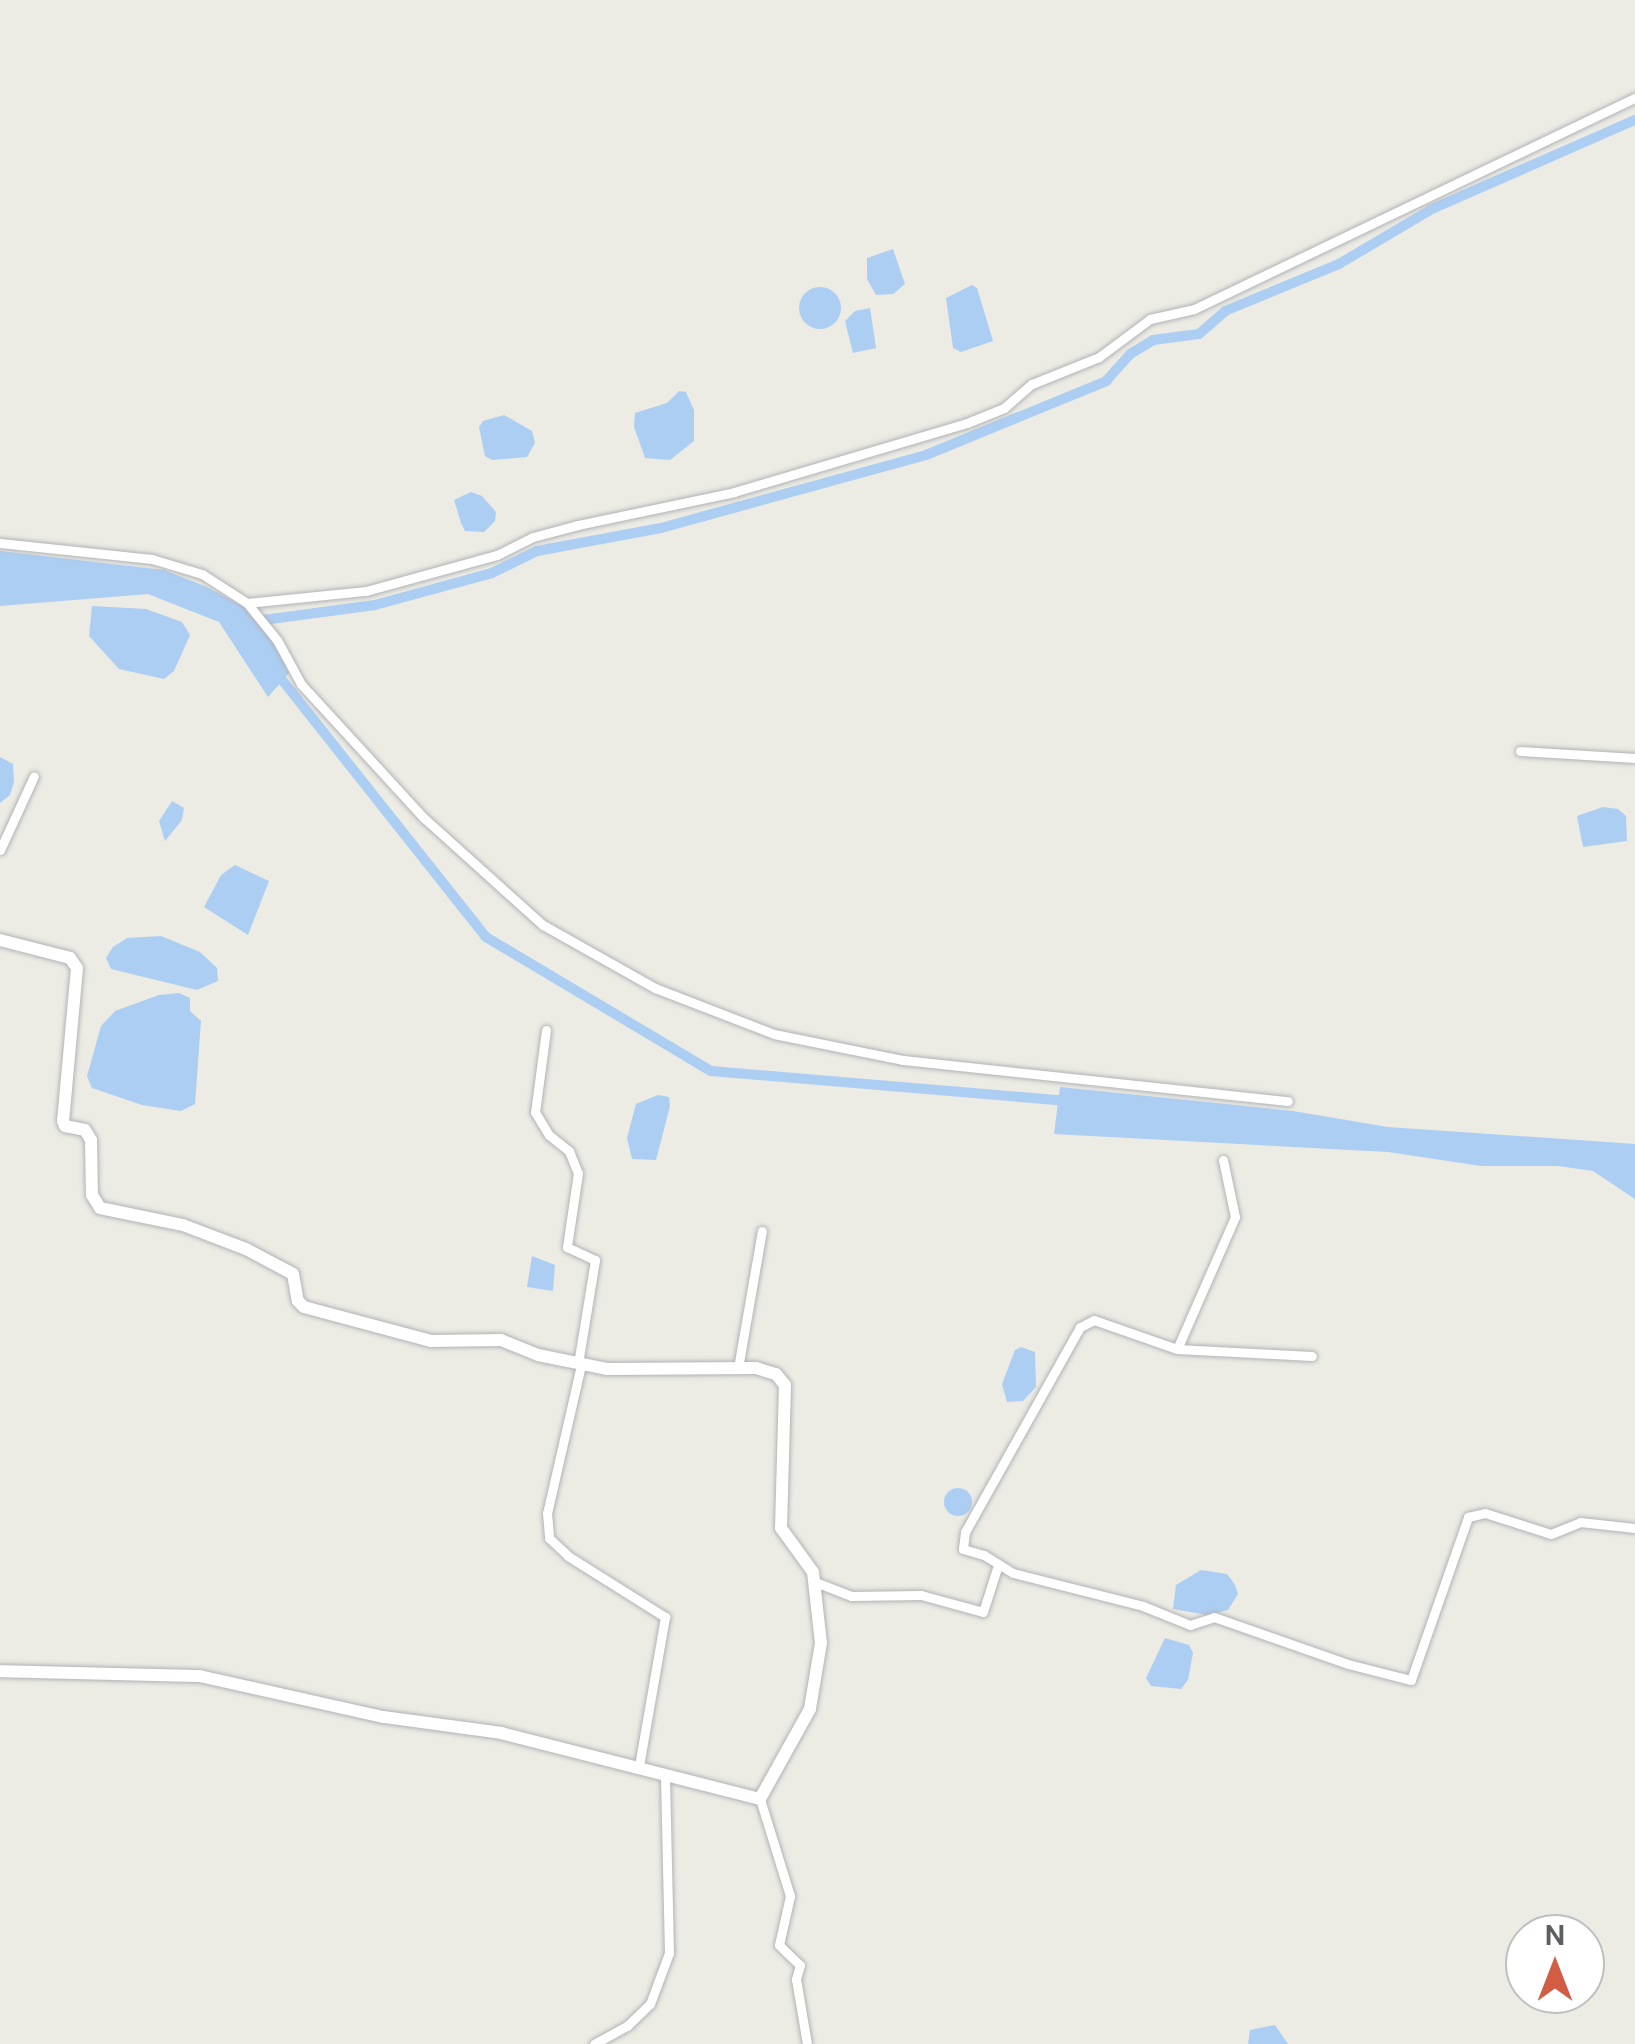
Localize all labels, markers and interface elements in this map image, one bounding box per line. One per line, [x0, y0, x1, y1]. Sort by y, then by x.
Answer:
north arrow [1505, 1914, 1605, 2014]
text: N [1545, 1917, 1565, 1954]

